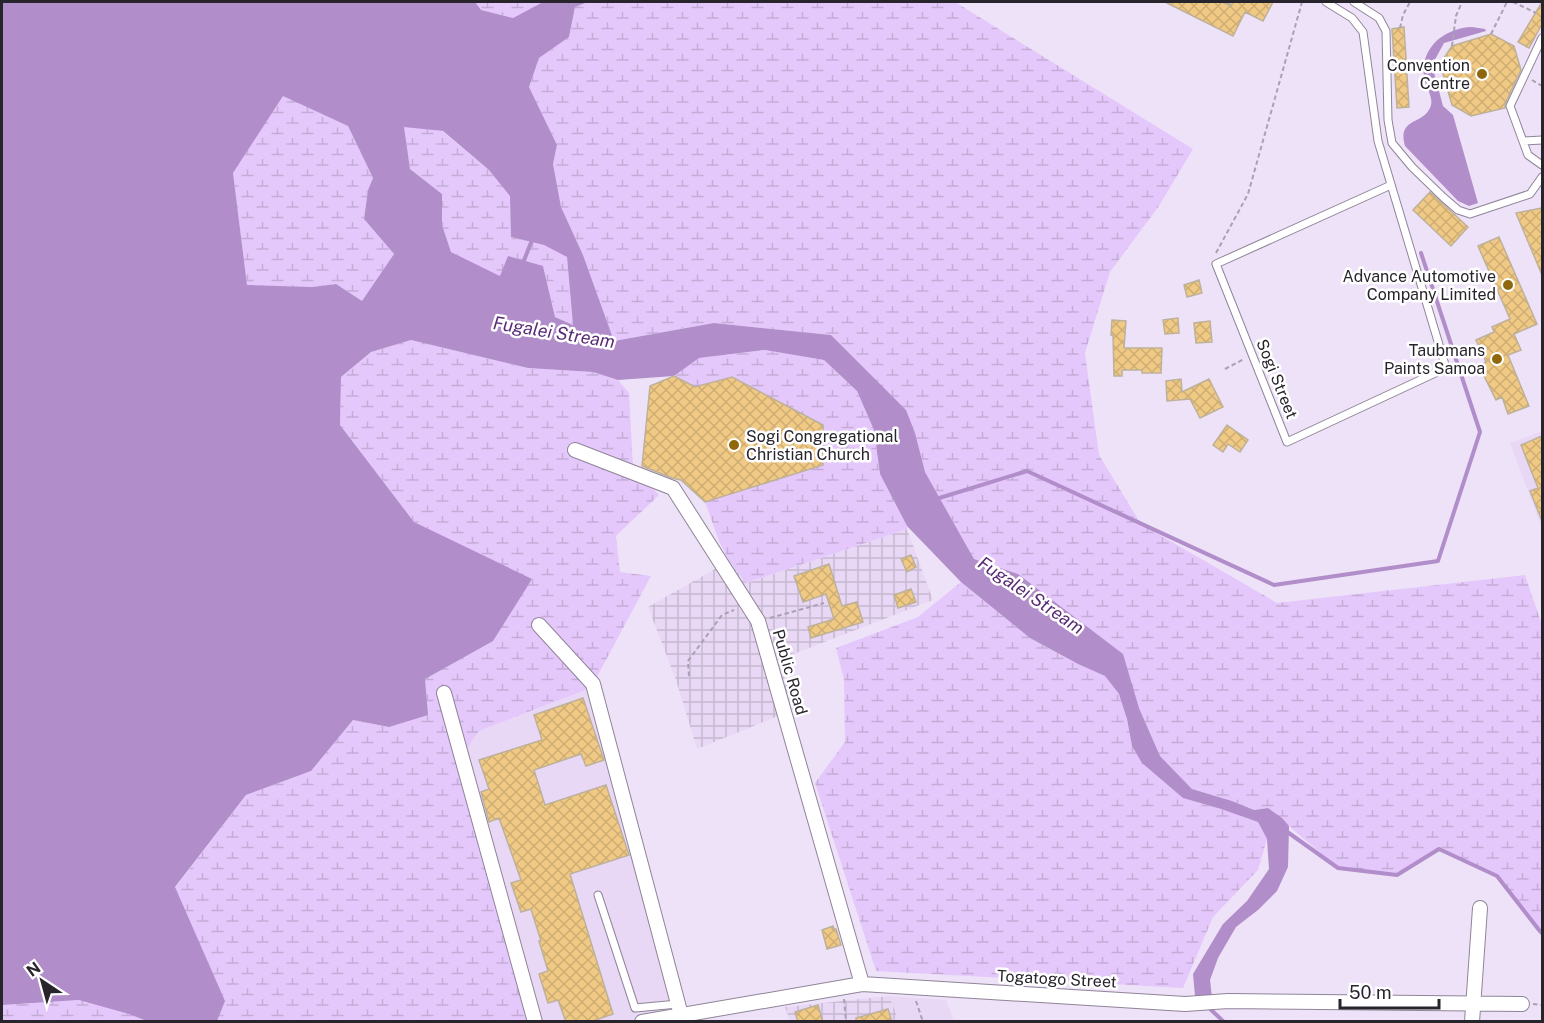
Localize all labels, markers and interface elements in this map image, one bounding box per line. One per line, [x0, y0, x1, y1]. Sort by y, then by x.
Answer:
place label: Convention Centre [1387, 56, 1470, 93]
marker: Convention Centre [1475, 67, 1489, 81]
place label: Advance Automotive Company Limited [1343, 267, 1496, 304]
marker: Advance Automotive Company Limited [1501, 278, 1515, 292]
water label: Fugalei Stream [492, 312, 616, 352]
street label: Sogi Street [1252, 336, 1302, 422]
place label: Taubmans Paints Samoa [1384, 341, 1485, 378]
marker: Taubmans Paints Samoa [1490, 352, 1504, 366]
place label: Sogi Congregational Christian Church [746, 427, 898, 464]
marker: Sogi Congregational Christian Church [727, 438, 741, 452]
water label: Fugalei Stream [974, 552, 1088, 638]
street label: Public Road [769, 627, 811, 717]
north arrow [12, 951, 72, 1011]
text: N [23, 958, 44, 981]
street label: Togatogo Street [997, 966, 1117, 992]
scale bar [1340, 972, 1439, 1010]
text: 50 m [1349, 982, 1392, 1003]

